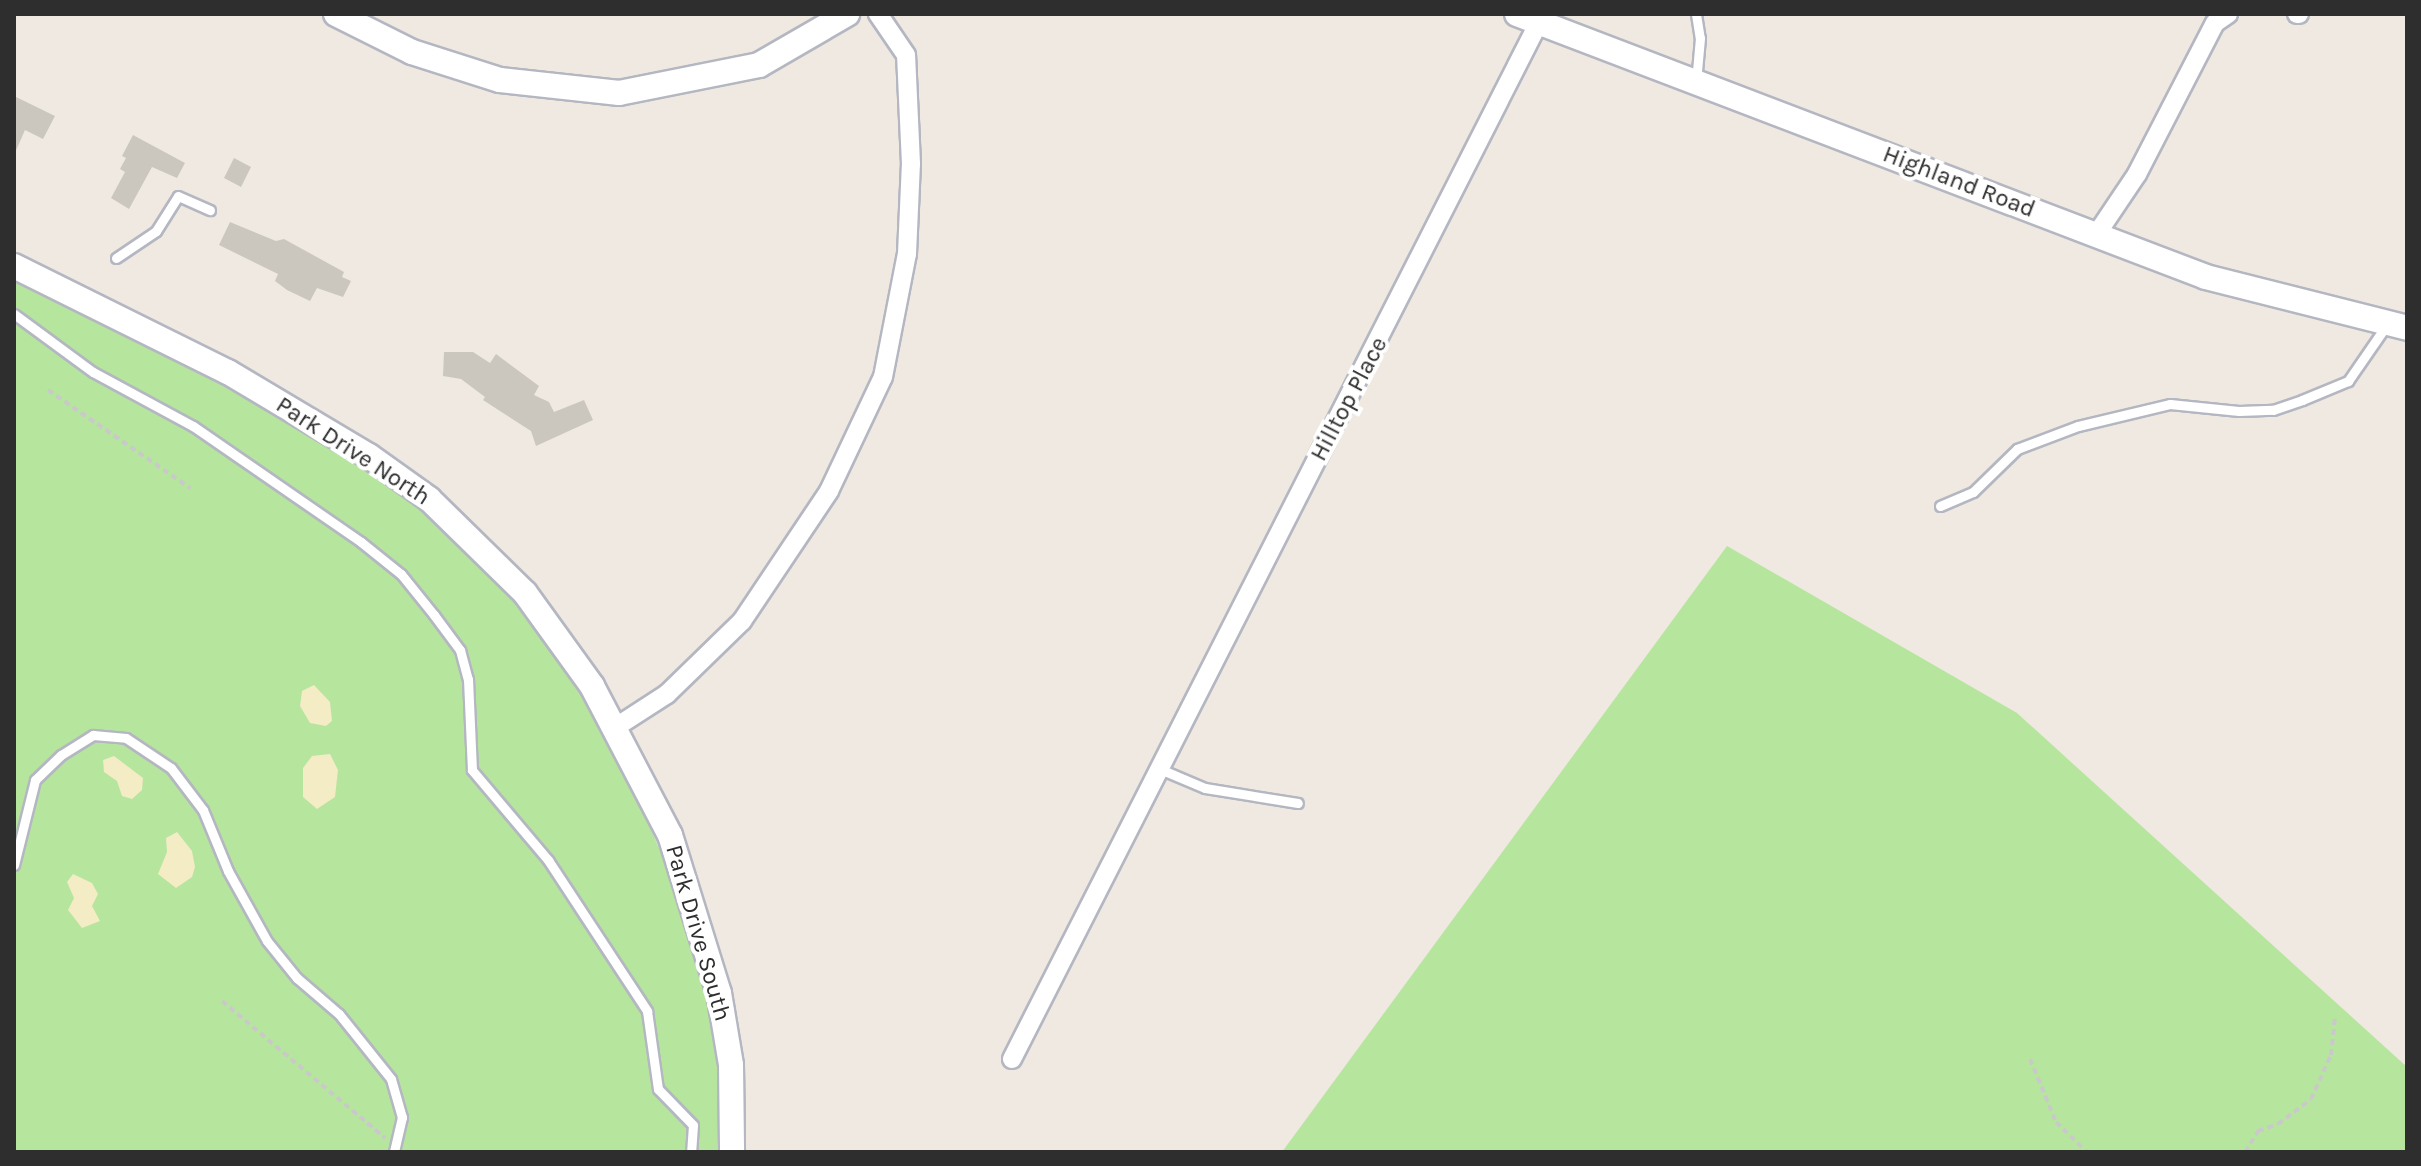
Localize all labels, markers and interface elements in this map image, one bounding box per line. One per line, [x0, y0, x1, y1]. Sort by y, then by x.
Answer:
street label: Highland Road [1879, 140, 2039, 224]
street label: Hilltop Place [1304, 332, 1394, 466]
street label: Park Drive North [271, 390, 435, 512]
street label: Park Drive South [659, 842, 737, 1024]

